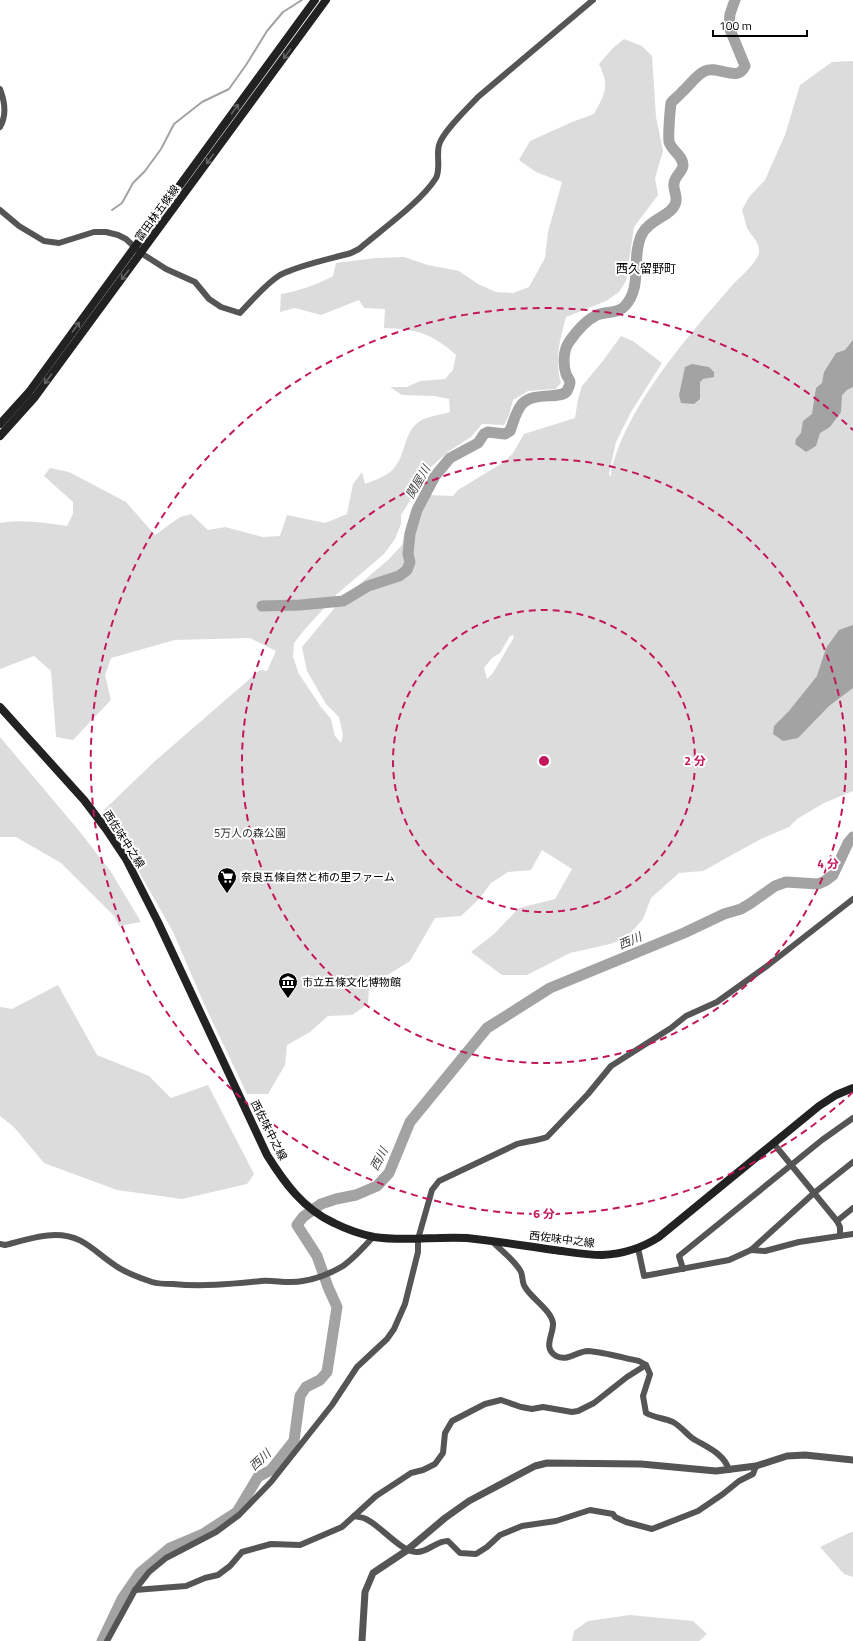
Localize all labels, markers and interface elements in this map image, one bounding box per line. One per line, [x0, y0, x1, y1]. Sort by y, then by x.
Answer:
scale bar [713, 12, 807, 38]
text: 100 m [719, 16, 752, 35]
one-way arrow [283, 48, 291, 59]
one-way arrow [231, 104, 239, 115]
one-way arrow [206, 153, 214, 164]
street label: 富田林五條線 [131, 182, 183, 244]
district label: 西久留野町 [616, 259, 676, 278]
one-way arrow [121, 269, 129, 280]
one-way arrow [72, 322, 80, 333]
one-way arrow [43, 374, 52, 385]
water label: 関屋川 [400, 460, 436, 502]
text: 2 分 [684, 751, 706, 770]
centre of rings [537, 754, 551, 768]
street label: 西佐味中之線 [99, 807, 149, 871]
park label: 5万人の森公園 [214, 825, 286, 841]
text: 4 分 [817, 854, 839, 873]
supermarket icon: 奈良五條自然と柿の里ファーム [216, 866, 238, 894]
place label: 奈良五條自然と柿の里ファーム [241, 869, 395, 885]
water label: 西川 [615, 926, 646, 954]
museum icon: 市立五條文化博物館 [277, 971, 299, 999]
place label: 市立五條文化博物館 [302, 974, 401, 990]
street label: 西佐味中之線 [247, 1097, 291, 1163]
water label: 西川 [365, 1142, 394, 1174]
text: 6 分 [533, 1204, 555, 1223]
street label: 西佐味中之線 [528, 1227, 596, 1251]
water label: 西川 [244, 1443, 276, 1475]

